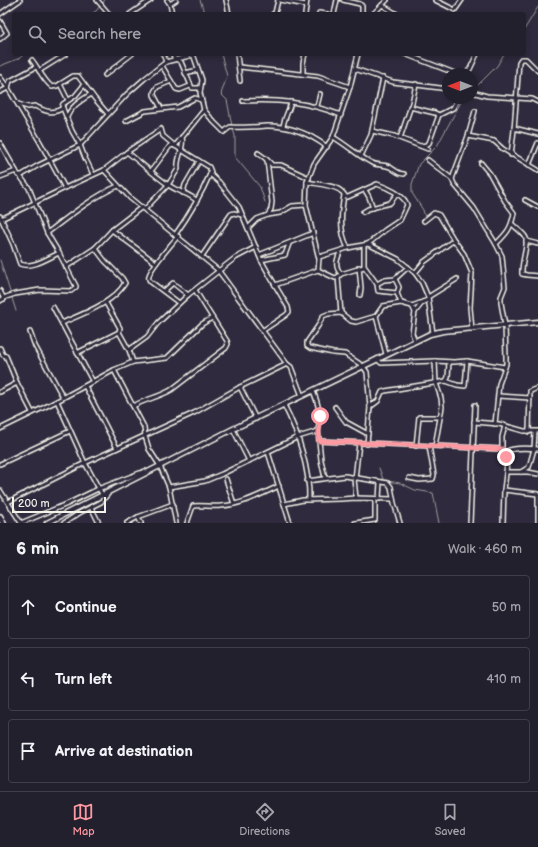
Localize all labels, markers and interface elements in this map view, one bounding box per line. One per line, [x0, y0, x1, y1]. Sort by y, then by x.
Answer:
search box [12, 12, 526, 56]
icon: search [26, 23, 48, 45]
text: Search here [58, 25, 141, 44]
north arrow [442, 68, 478, 104]
route start [311, 407, 329, 425]
route end [497, 448, 515, 466]
scale bar [12, 495, 106, 514]
text: 200 m [18, 497, 50, 510]
text: 6 min [16, 539, 59, 559]
text: Walk · 460 m [448, 541, 522, 557]
icon: ahead [17, 596, 39, 618]
text: Continue [55, 598, 117, 617]
text: 50 m [492, 599, 521, 615]
icon: left [17, 668, 39, 690]
text: Turn left [55, 670, 112, 689]
text: 410 m [486, 671, 521, 687]
icon: arrive [17, 740, 39, 762]
text: Arrive at destination [55, 742, 193, 761]
tab: Map [72, 801, 95, 838]
tab: Directions [239, 801, 290, 838]
tab: Saved [435, 801, 466, 838]

